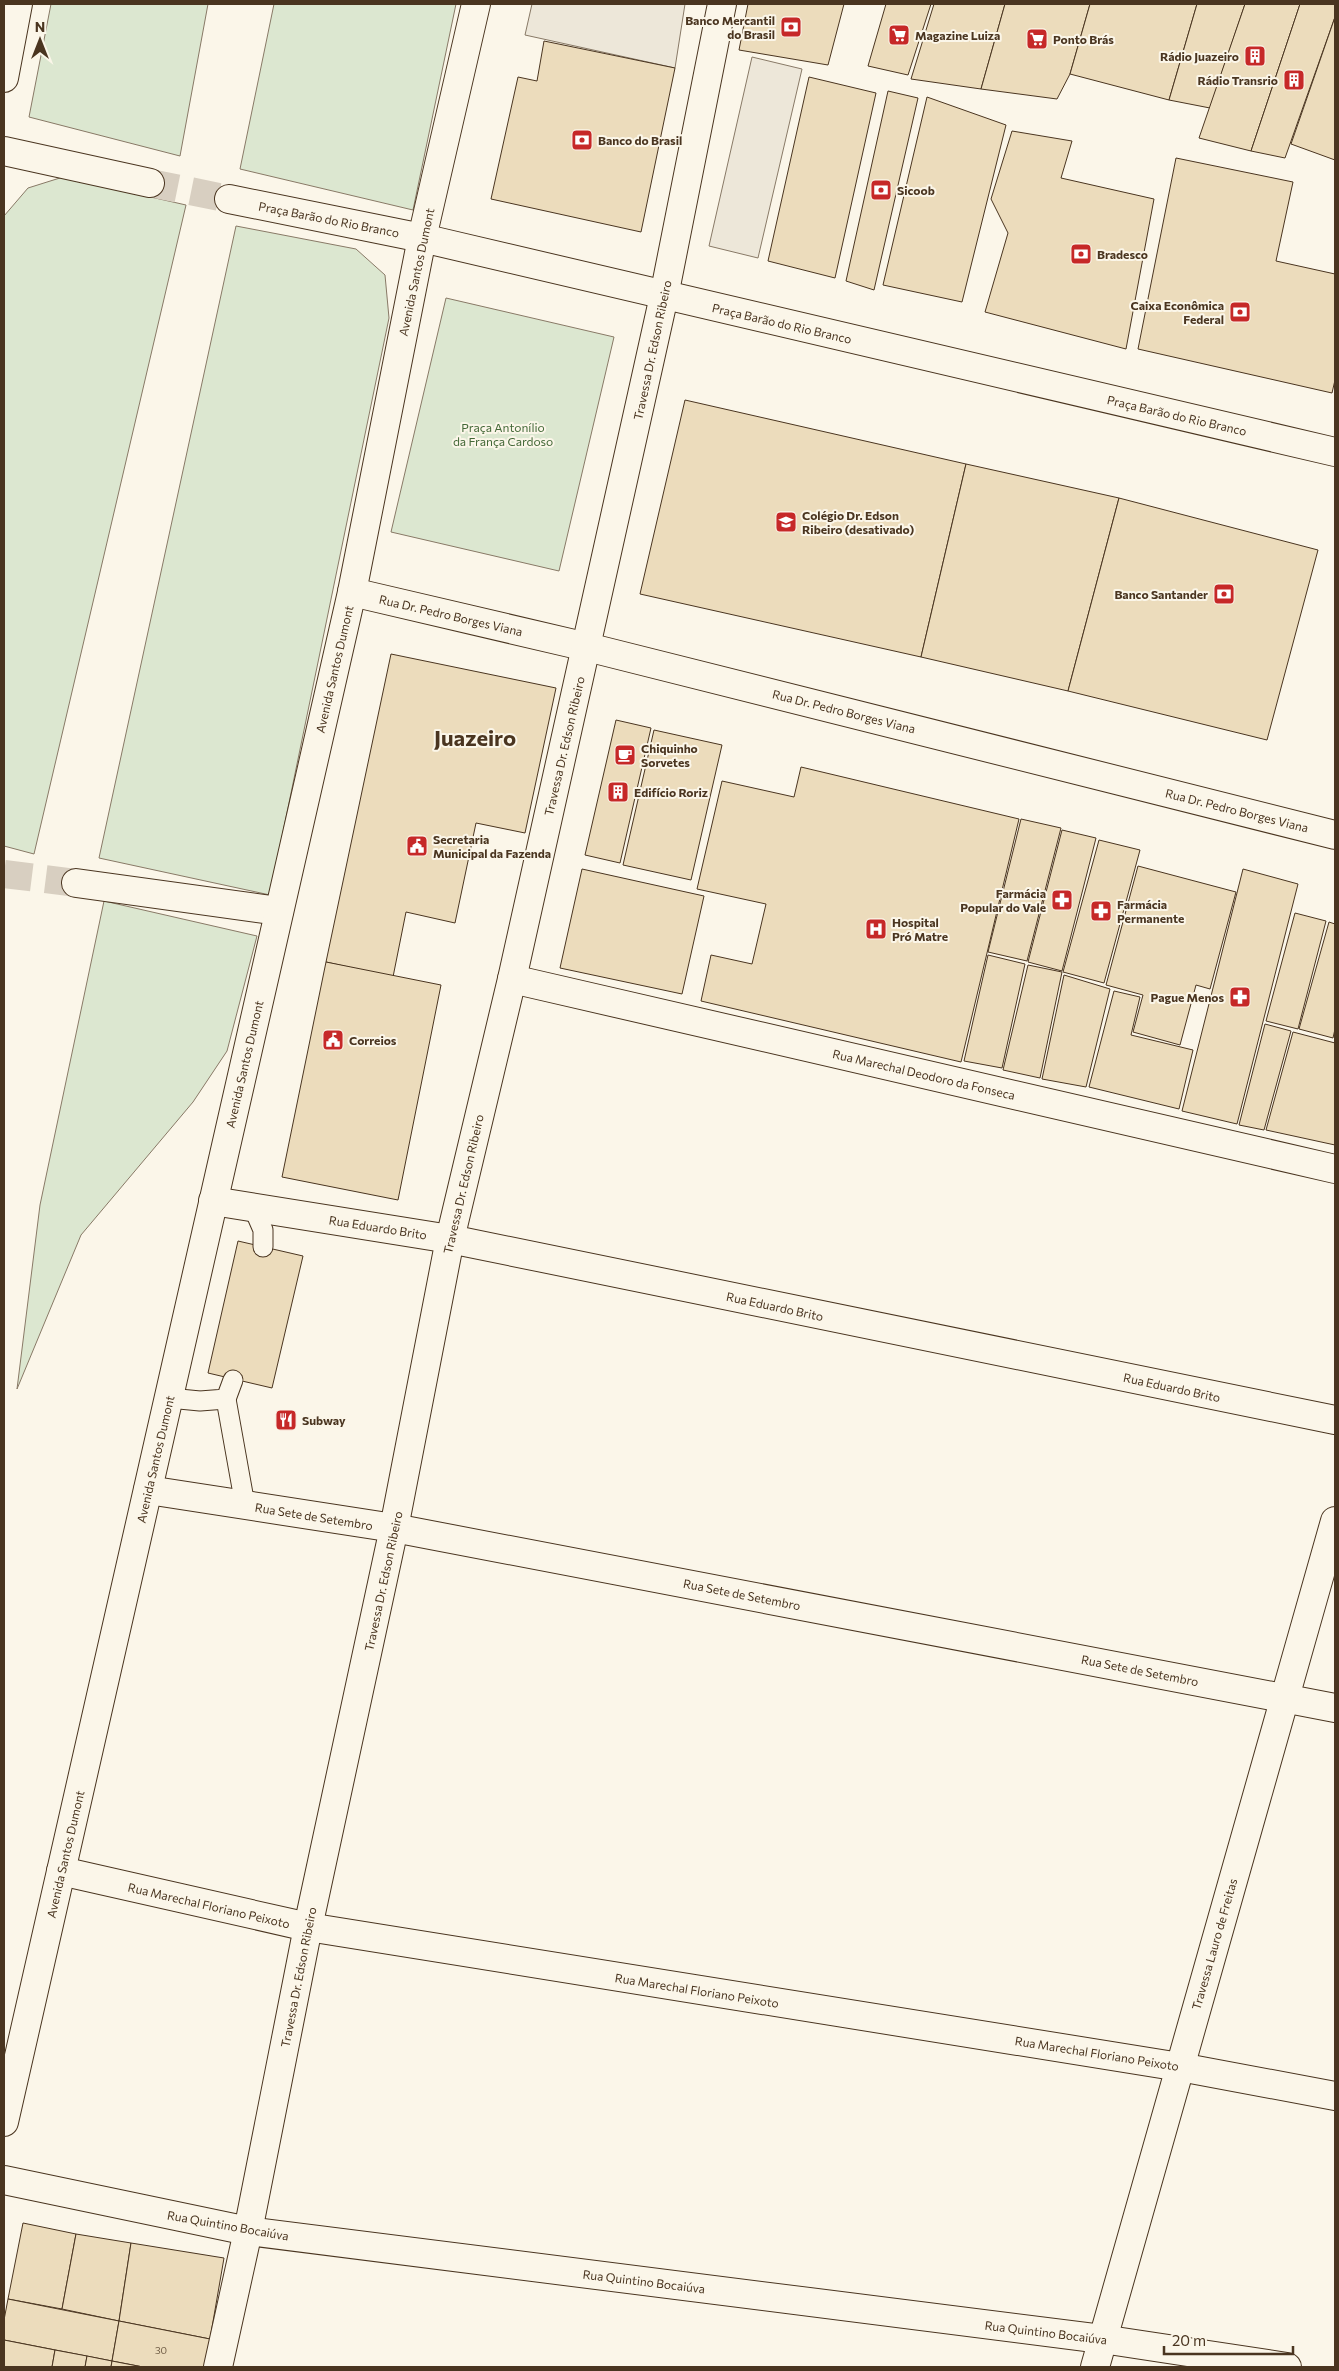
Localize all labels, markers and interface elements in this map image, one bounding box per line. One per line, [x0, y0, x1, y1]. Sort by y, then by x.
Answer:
place label: Banco Mercantil do Brasil [685, 13, 775, 41]
north arrow [15, 15, 65, 65]
bank icon: Banco Mercantil do Brasil [779, 15, 803, 39]
text: N [35, 18, 45, 35]
supermarket icon: Magazine Luiza [887, 23, 911, 47]
supermarket icon: Ponto Brás [1025, 27, 1049, 51]
place label: Magazine Luiza [915, 28, 1000, 42]
place label: Ponto Brás [1053, 32, 1114, 46]
building icon: Rádio Juazeiro [1243, 44, 1267, 68]
place label: Rádio Juazeiro [1160, 49, 1239, 64]
building icon: Rádio Transrio [1282, 68, 1306, 92]
place label: Rádio Transrio [1198, 73, 1278, 87]
bank icon: Banco do Brasil [570, 128, 594, 152]
place label: Banco do Brasil [598, 133, 682, 147]
bank icon: Sicoob [869, 178, 893, 202]
place label: Sicoob [897, 183, 935, 197]
street label: Praça Barão do Rio Branco [257, 198, 401, 240]
street label: Avenida Santos Dumont [396, 207, 436, 337]
bank icon: Bradesco [1069, 242, 1093, 266]
place label: Bradesco [1097, 247, 1148, 261]
street label: Travessa Dr. Edson Ribeiro [630, 279, 674, 421]
place label: Caixa Econômica Federal [1131, 298, 1224, 326]
street label: Praça Barão do Rio Branco [711, 300, 853, 346]
bank icon: Caixa Econômica Federal [1228, 300, 1252, 324]
street label: Praça Barão do Rio Branco [1106, 392, 1248, 438]
park label: Praça Antonílio da França Cardoso [453, 420, 553, 448]
place label: Colégio Dr. Edson Ribeiro (desativado) [802, 508, 914, 536]
school or university icon: Colégio Dr. Edson Ribeiro (desativado) [774, 510, 798, 534]
bank icon: Banco Santander [1212, 582, 1236, 606]
place label: Banco Santander [1114, 587, 1208, 601]
street label: Rua Dr. Pedro Borges Viana [378, 592, 524, 638]
street label: Avenida Santos Dumont [313, 604, 356, 734]
street label: Travessa Dr. Edson Ribeiro [541, 675, 587, 817]
street label: Rua Dr. Pedro Borges Viana [771, 686, 917, 736]
district label: Juazeiro [434, 724, 516, 751]
place label: Chiquinho Sorvetes [641, 741, 698, 769]
cafe icon: Chiquinho Sorvetes [613, 743, 637, 767]
building icon: Edifício Roriz [606, 780, 630, 804]
place label: Edifício Roriz [634, 785, 708, 799]
street label: Rua Dr. Pedro Borges Viana [1164, 785, 1310, 835]
place label: Secretaria Municipal da Fazenda [433, 832, 551, 860]
public building icon: Secretaria Municipal da Fazenda [405, 834, 429, 858]
place label: Farmácia Popular do Vale [960, 886, 1046, 914]
pharmacy icon: Farmácia Popular do Vale [1050, 888, 1074, 912]
place label: Farmácia Permanente [1117, 897, 1184, 925]
pharmacy icon: Farmácia Permanente [1089, 899, 1113, 923]
place label: Hospital Pró Matre [892, 915, 948, 943]
hospital icon: Hospital Pró Matre [864, 917, 888, 941]
pharmacy icon: Pague Menos [1228, 985, 1252, 1009]
place label: Pague Menos [1150, 990, 1224, 1004]
street label: Avenida Santos Dumont [223, 999, 266, 1129]
public building icon: Correios [321, 1028, 345, 1052]
place label: Correios [349, 1033, 397, 1047]
street label: Rua Marechal Deodoro da Fonseca [831, 1046, 1017, 1102]
street label: Travessa Dr. Edson Ribeiro [440, 1113, 486, 1255]
street label: Rua Eduardo Brito [328, 1212, 428, 1242]
street label: Rua Eduardo Brito [725, 1289, 825, 1323]
street label: Rua Eduardo Brito [1122, 1370, 1222, 1404]
street label: Avenida Santos Dumont [134, 1394, 177, 1524]
restaurant icon: Subway [274, 1408, 298, 1432]
place label: Subway [302, 1413, 346, 1427]
street label: Rua Sete de Setembro [254, 1500, 374, 1532]
street label: Travessa Dr. Edson Ribeiro [361, 1510, 405, 1652]
street label: Rua Sete de Setembro [682, 1576, 802, 1612]
street label: Rua Sete de Setembro [1080, 1652, 1200, 1688]
street label: Avenida Santos Dumont [44, 1789, 87, 1919]
street label: Travessa Lauro de Freitas [1189, 1877, 1239, 2011]
street label: Rua Marechal Floriano Peixoto [127, 1880, 291, 1930]
street label: Travessa Dr. Edson Ribeiro [278, 1906, 318, 2048]
street label: Rua Marechal Floriano Peixoto [614, 1970, 780, 2010]
street label: Rua Marechal Floriano Peixoto [1014, 2033, 1180, 2073]
street label: Rua Quintino Bocaiúva [166, 2207, 290, 2243]
street label: Rua Quintino Bocaiúva [582, 2267, 706, 2295]
street label: Rua Quintino Bocaiúva [984, 2318, 1108, 2346]
scale bar [1164, 2324, 1293, 2356]
text: 20 m [1172, 2331, 1206, 2349]
house number: 30 [155, 2344, 167, 2356]

